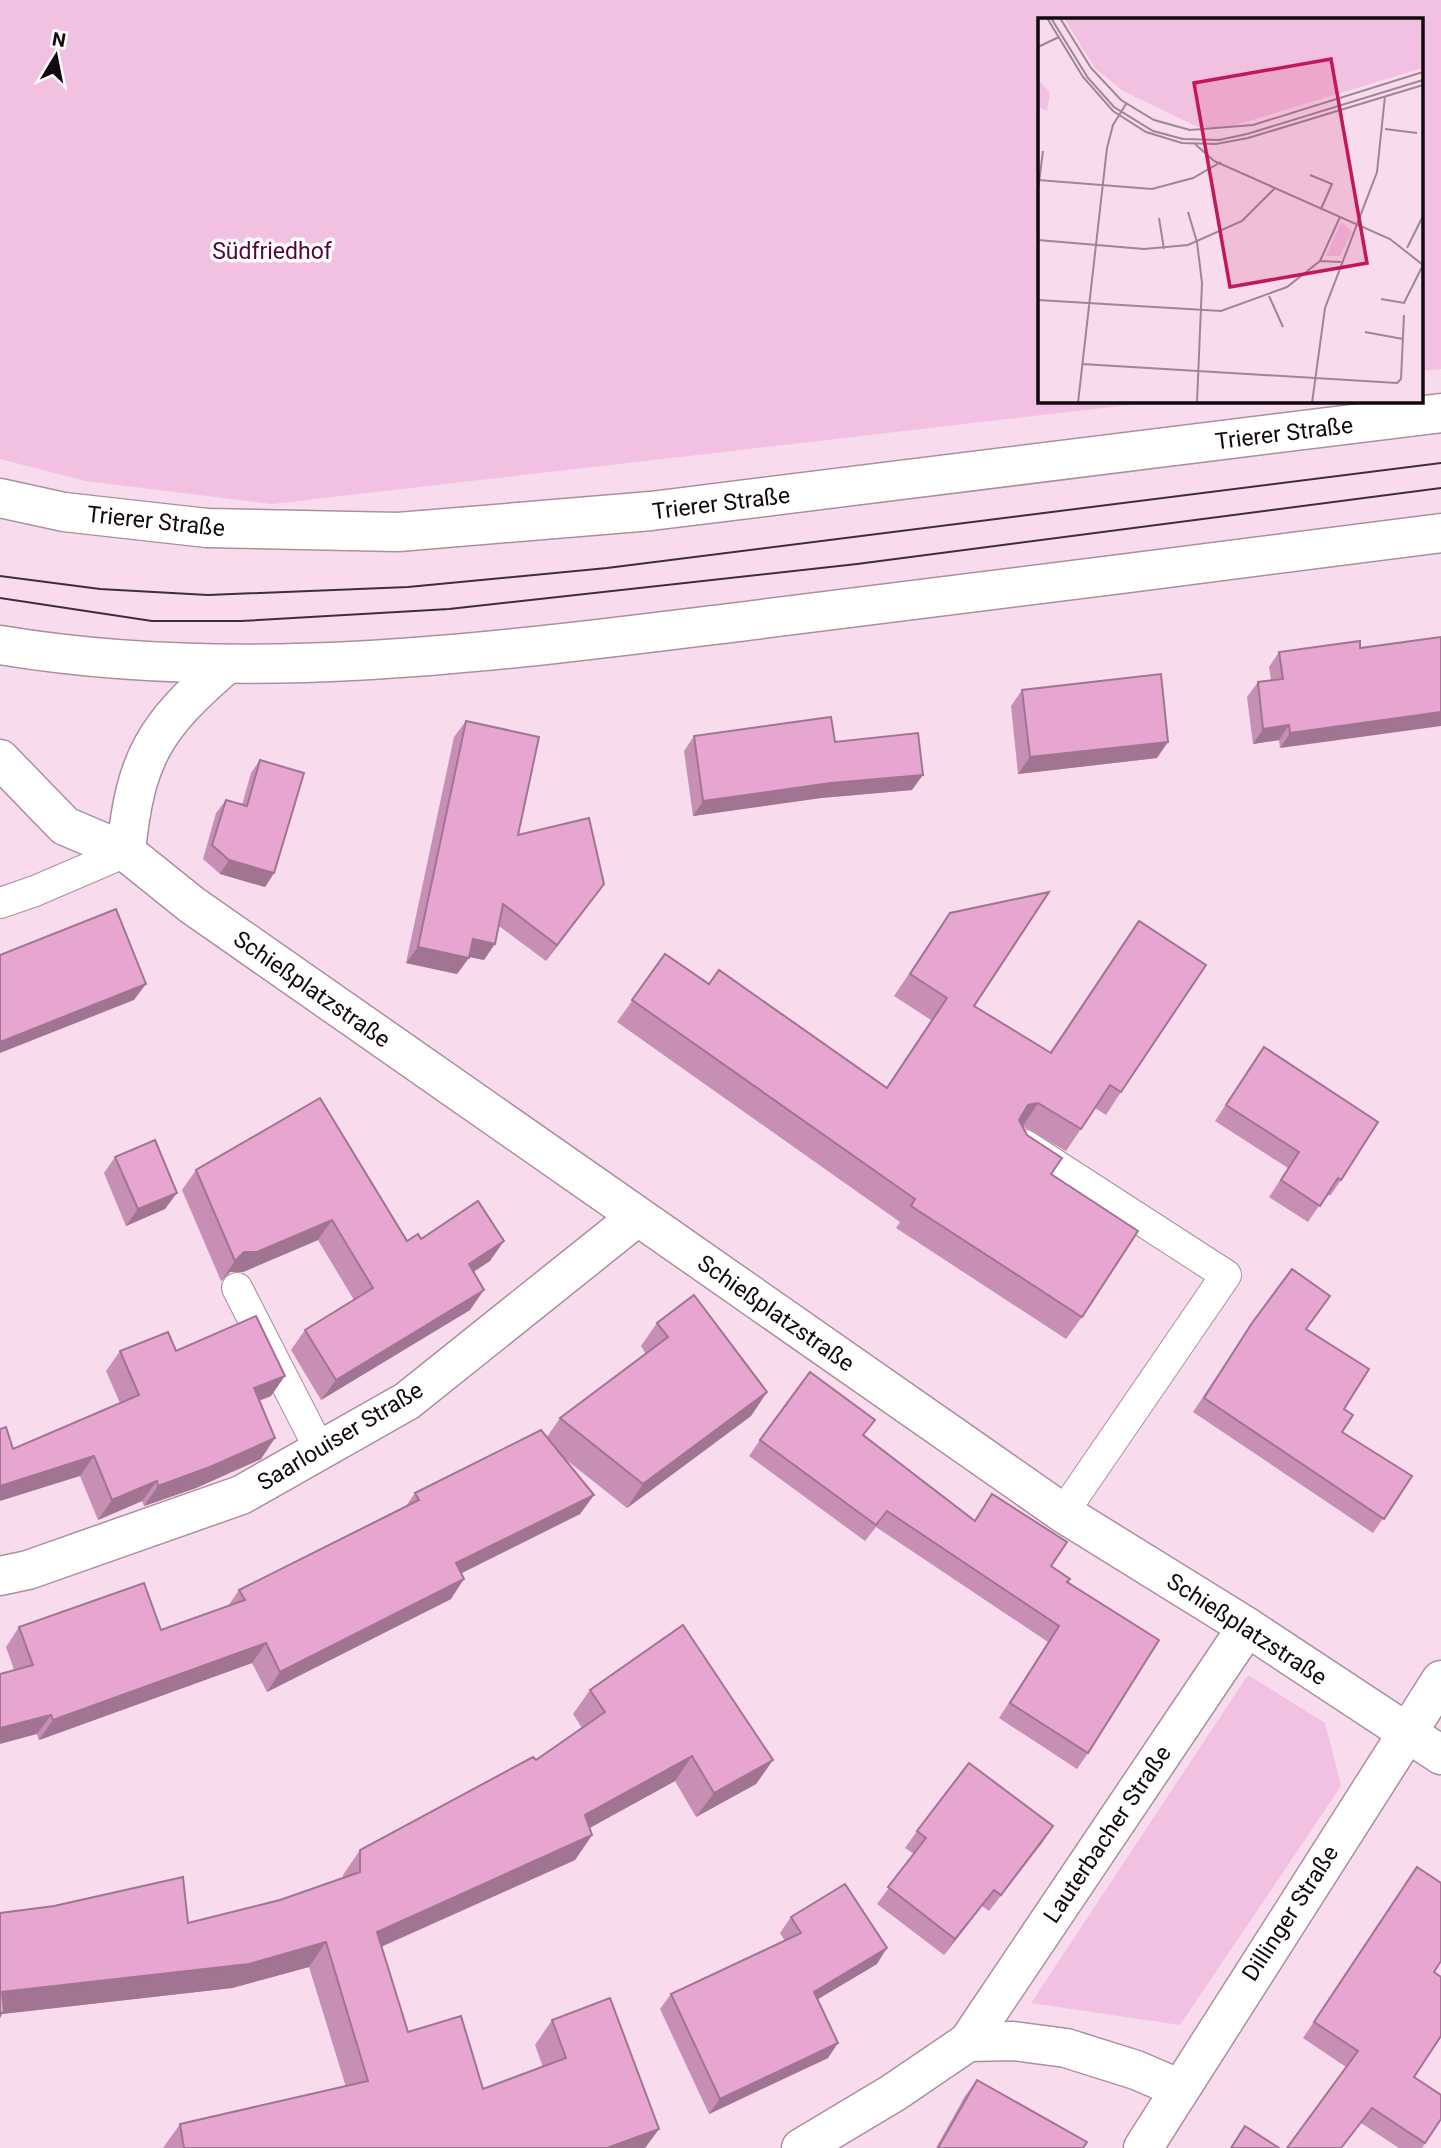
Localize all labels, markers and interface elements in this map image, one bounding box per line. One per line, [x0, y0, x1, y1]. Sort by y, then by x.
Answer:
inset map [1038, 18, 1424, 402]
north arrow [21, 21, 91, 91]
text: N [50, 27, 67, 52]
park label: Südfriedhof [212, 238, 333, 265]
street label: Trierer Straße [1214, 412, 1355, 455]
street label: Trierer Straße [651, 482, 792, 525]
street label: Trierer Straße [86, 501, 226, 542]
street label: Schießplatzstraße [228, 925, 395, 1054]
street label: Schießplatzstraße [692, 1249, 859, 1378]
street label: Saarlouiser Straße [253, 1376, 428, 1496]
street label: Schießplatzstraße [1162, 1568, 1332, 1691]
street label: Lauterbacher Straße [1038, 1741, 1177, 1928]
street label: Dillinger Straße [1237, 1841, 1344, 1986]

